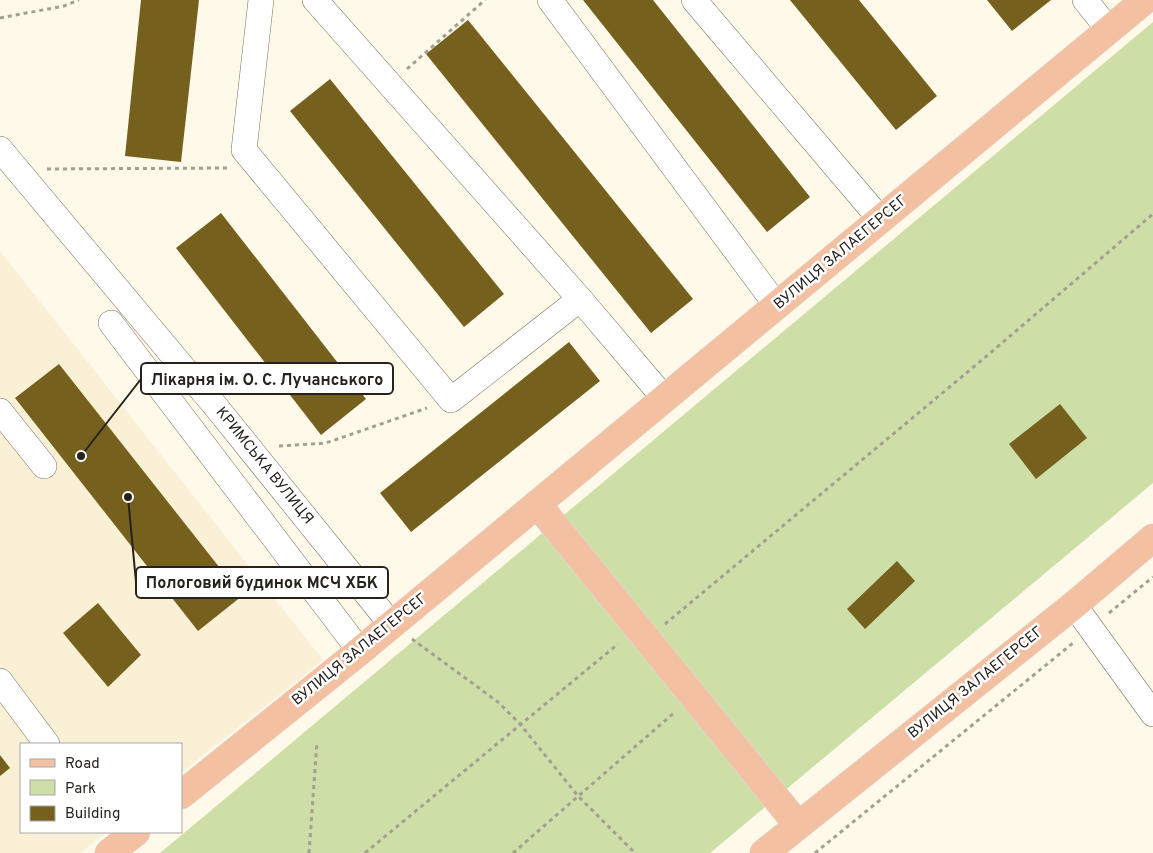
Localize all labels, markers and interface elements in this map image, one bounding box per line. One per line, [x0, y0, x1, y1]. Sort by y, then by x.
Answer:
street label: ВУЛИЦЯ ЗАЛАЕГЕРСЕГ [770, 192, 912, 314]
callout: Лікарня ім. О. С. Лучанського [141, 363, 393, 394]
text: Лікарня ім. О. С. Лучанського [151, 371, 383, 391]
street label: КРИМСЬКА ВУЛИЦЯ [211, 403, 317, 529]
callout: Пологовий будинок МСЧ ХБК [136, 567, 388, 598]
text: Пологовий будинок МСЧ ХБК [146, 574, 378, 594]
street label: ВУЛИЦЯ ЗАЛАЕГЕРСЕГ [289, 590, 431, 710]
street label: ВУЛИЦЯ ЗАЛАЕГЕРСЕГ [905, 623, 1047, 743]
legend [20, 743, 182, 833]
text: Road [65, 755, 100, 774]
text: Park [65, 780, 96, 799]
text: Building [65, 805, 120, 824]

